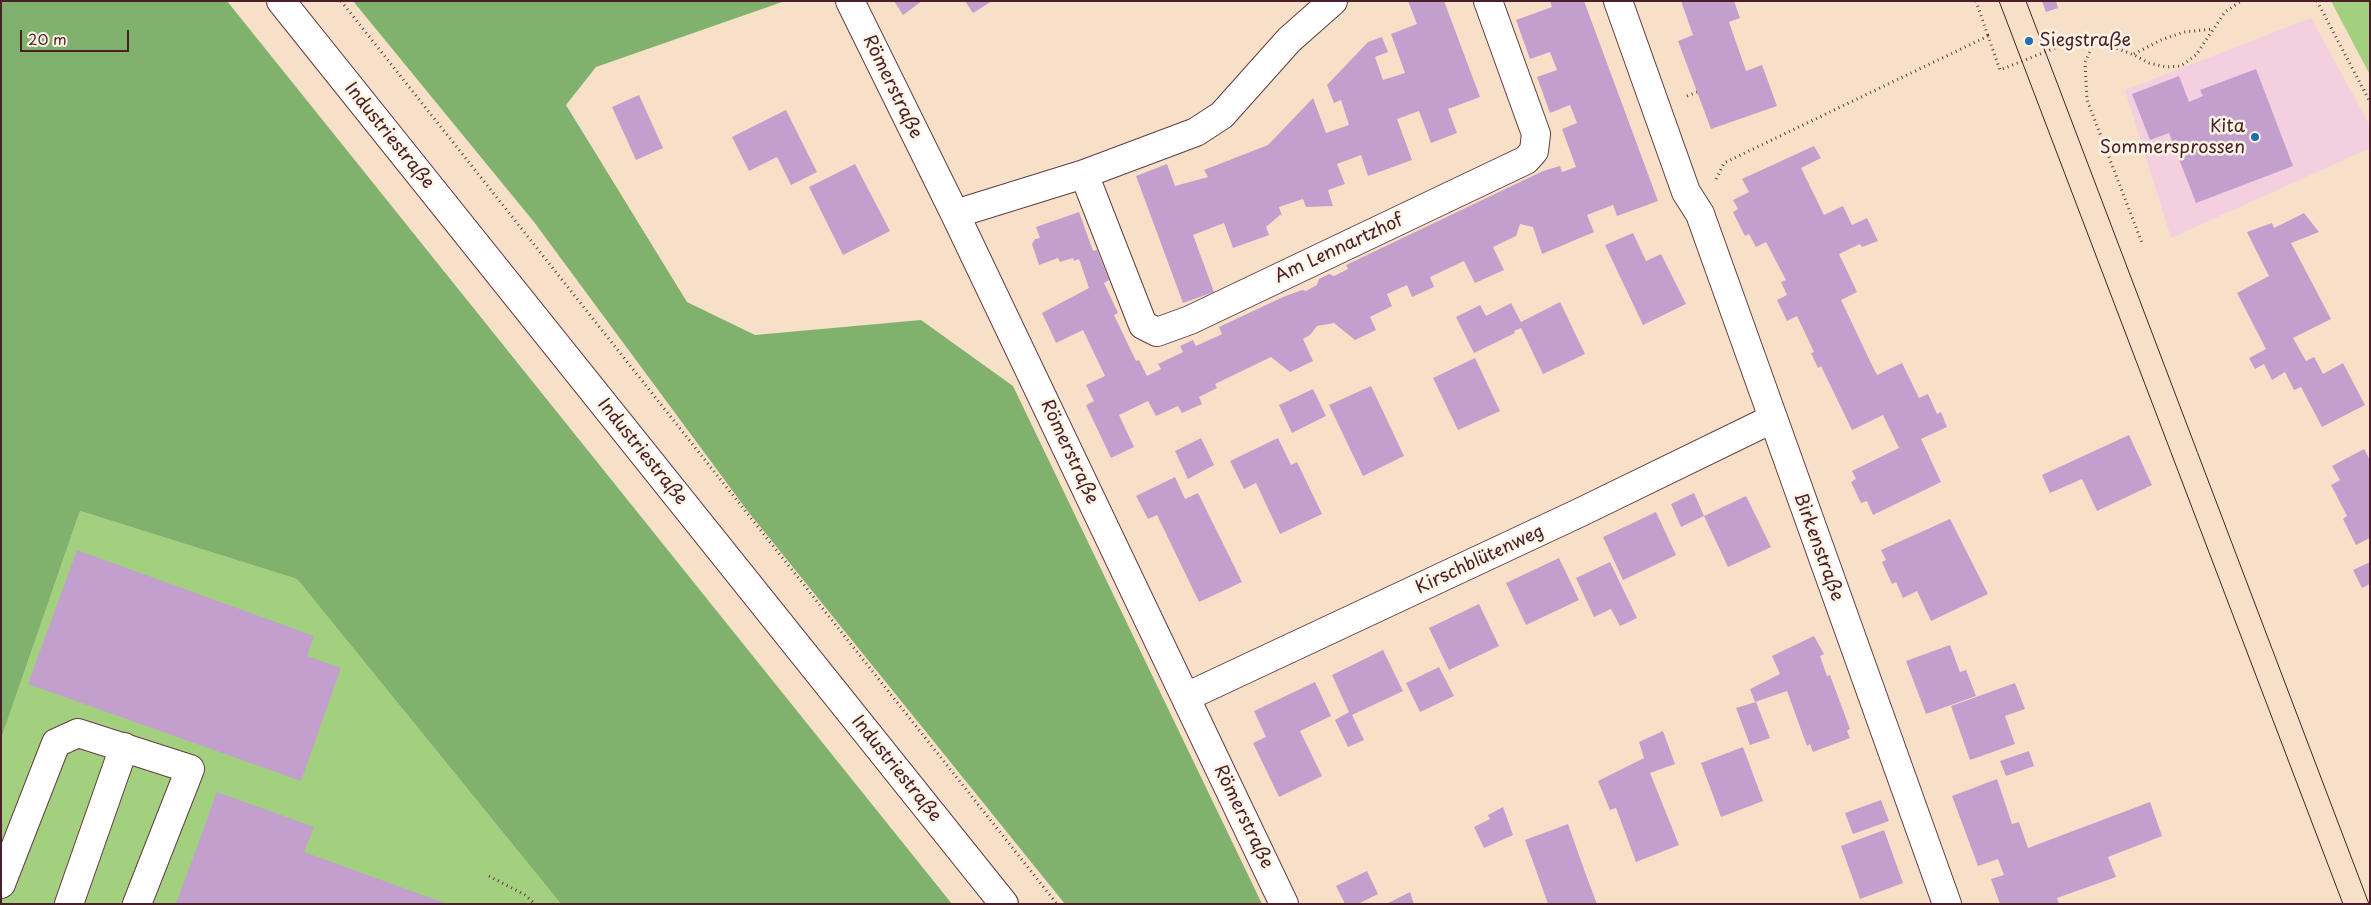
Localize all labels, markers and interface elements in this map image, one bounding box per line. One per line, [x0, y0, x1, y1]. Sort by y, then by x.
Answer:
scale bar [22, 20, 131, 52]
text: 20 m [28, 27, 67, 50]
place label: Siegstraße [2039, 30, 2131, 52]
street label: Römerstraße [858, 32, 926, 142]
marker: Siegstraße [2023, 35, 2035, 47]
street label: Industriestraße [339, 78, 439, 194]
place label: Kita Sommersprossen [2100, 116, 2245, 158]
marker: Kita Sommersprossen [2249, 131, 2261, 143]
street label: Am Lennartzhof [1271, 210, 1407, 288]
street label: Industriestraße [592, 394, 692, 510]
street label: Römerstraße [1035, 396, 1103, 508]
street label: Birkenstraße [1788, 490, 1848, 604]
street label: Kirschblütenweg [1412, 521, 1548, 599]
street label: Industriestraße [846, 711, 946, 827]
street label: Römerstraße [1209, 762, 1277, 872]

